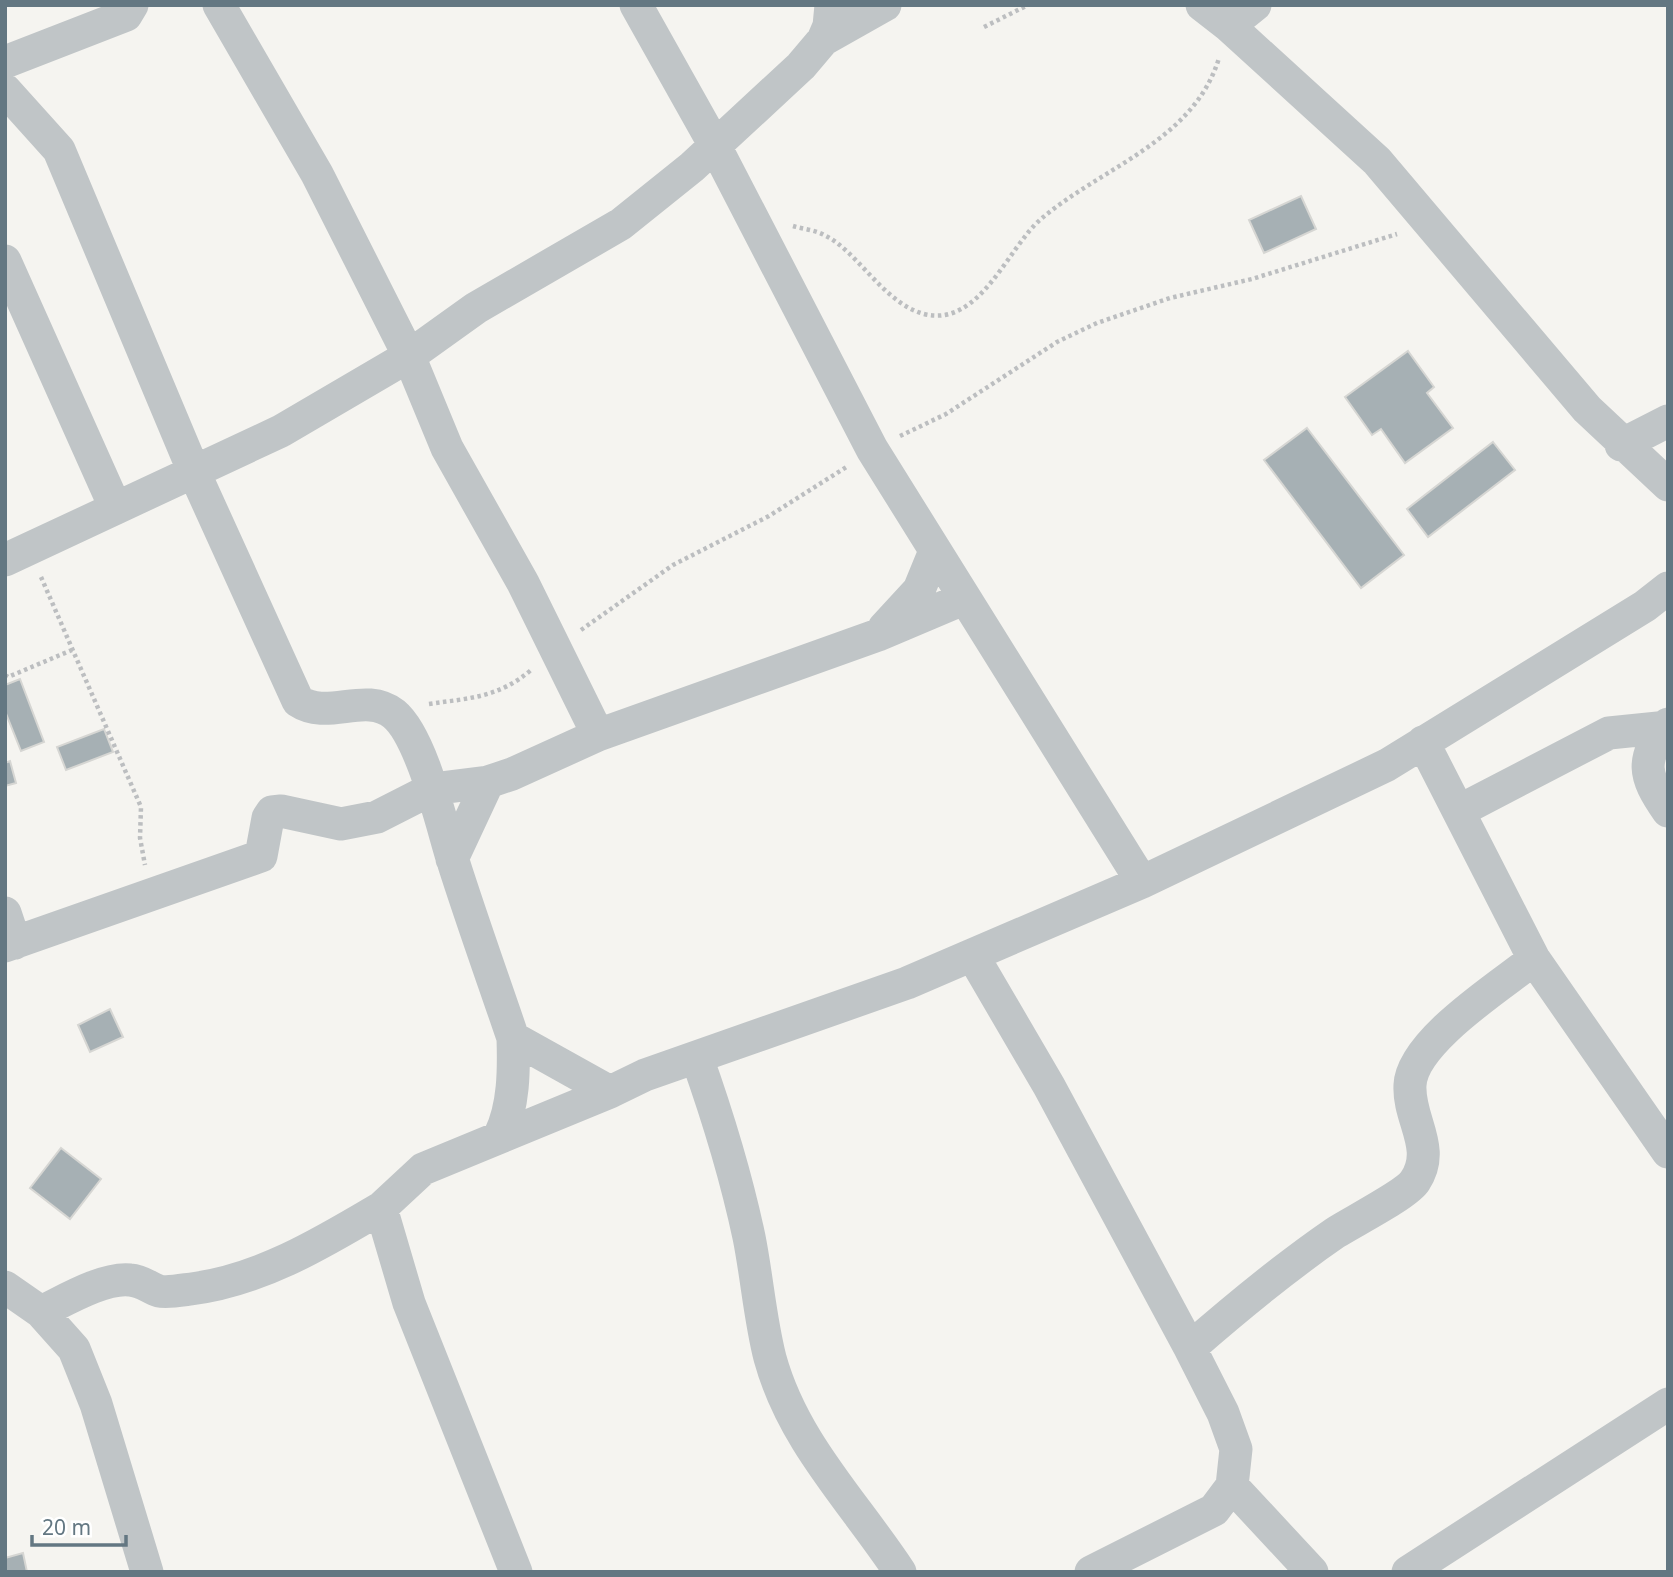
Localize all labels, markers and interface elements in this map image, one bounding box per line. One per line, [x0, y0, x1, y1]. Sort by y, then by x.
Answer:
scale bar [32, 1504, 126, 1548]
text: 20 m [42, 1513, 91, 1541]

